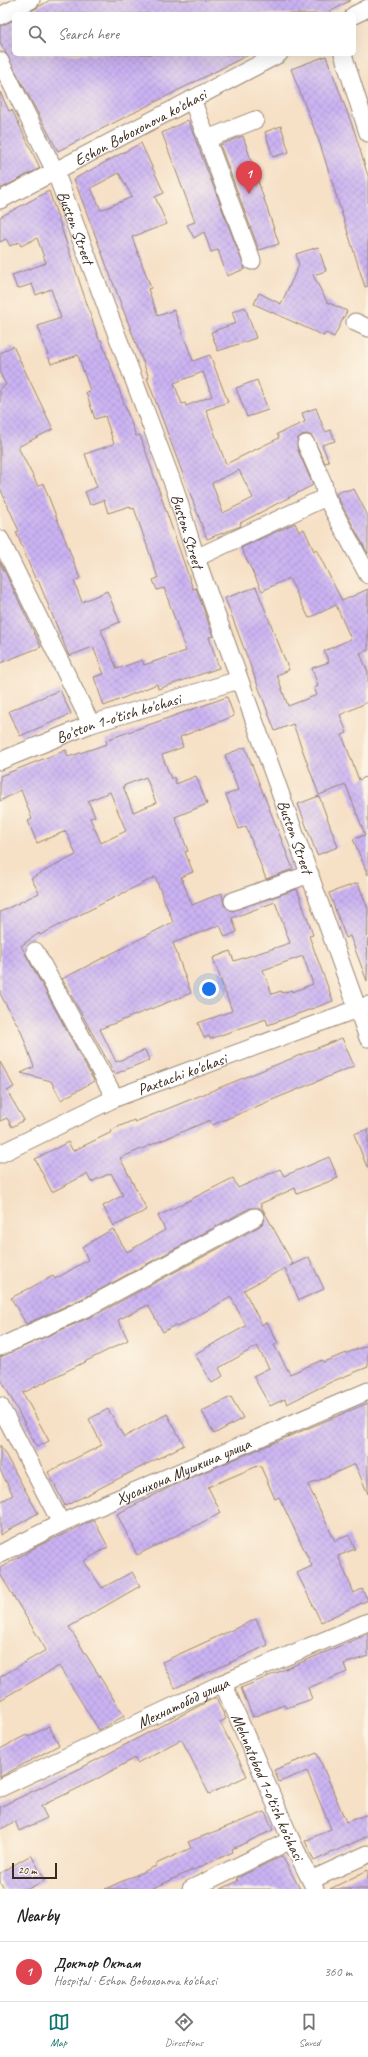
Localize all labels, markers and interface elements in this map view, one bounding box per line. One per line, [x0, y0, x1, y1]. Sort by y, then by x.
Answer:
search box [12, 12, 356, 56]
icon: search [26, 23, 48, 45]
text: Search here [58, 25, 119, 44]
street label: Eshon Boboxonova ko'chasi [71, 84, 212, 170]
pin: 1 [236, 161, 262, 194]
street label: Buston Street [52, 188, 99, 269]
street label: Buston Street [166, 492, 209, 574]
street label: Bo'ston 1-o'tish ko'chasi [53, 688, 185, 748]
street label: Buston Street [273, 798, 318, 879]
your location [199, 979, 219, 999]
street label: Paxtachi ko'chasi [135, 1048, 231, 1100]
street label: Хусанхона Мушкина улица [113, 1433, 254, 1509]
street label: Мехнатобод улица [134, 1672, 233, 1733]
street label: Mehnatobod 1-o'tish ko'chasi [226, 1710, 309, 1866]
scale bar [12, 1861, 57, 1880]
text: 20 m [18, 1863, 37, 1877]
text: Nearby [16, 1905, 59, 1926]
text: Доктор Октам [54, 1954, 140, 1973]
text: 1 [26, 1964, 32, 1980]
text: 360 m [324, 1964, 352, 1980]
text: Hospital · Eshon Boboxonova ko'chasi [54, 1973, 217, 1989]
tab: Map [48, 2011, 70, 2049]
tab: Directions [165, 2011, 203, 2049]
tab: Saved [298, 2011, 320, 2049]

